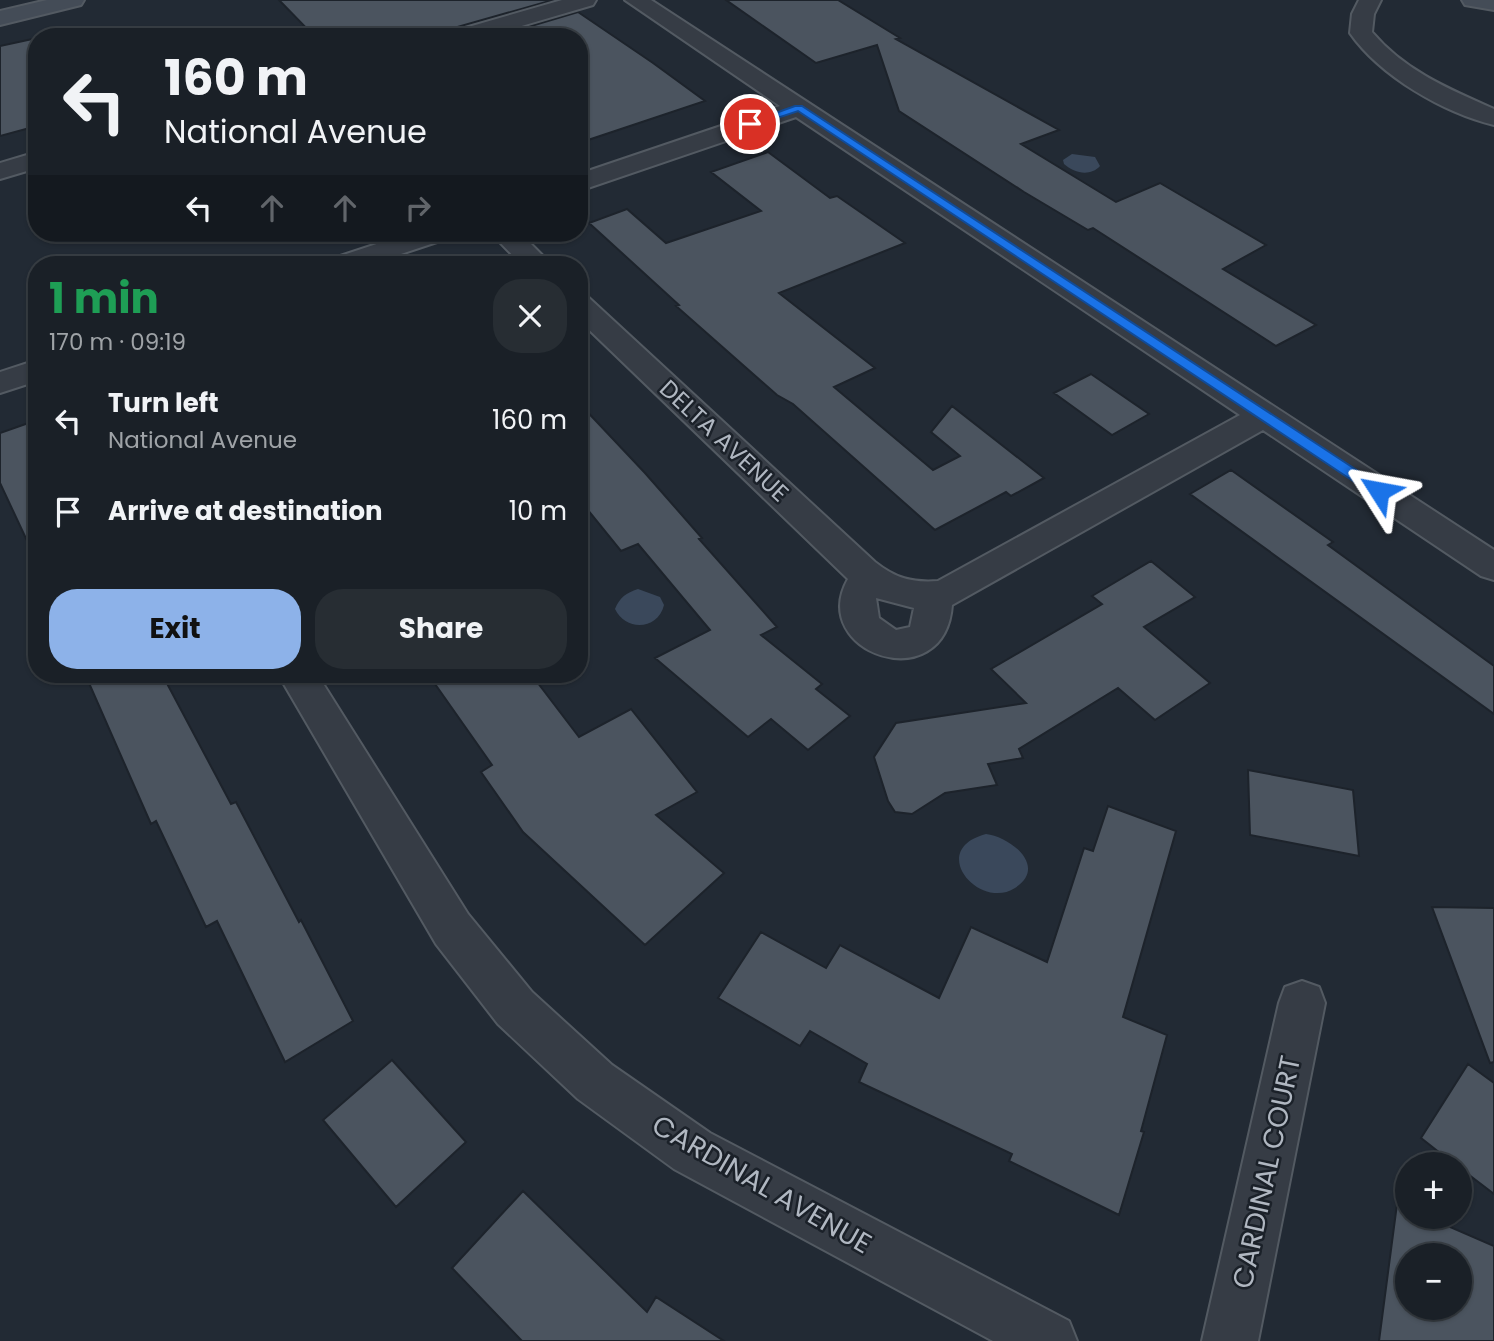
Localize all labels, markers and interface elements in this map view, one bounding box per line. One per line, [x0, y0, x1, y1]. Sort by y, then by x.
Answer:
text: 160 m [164, 44, 308, 112]
icon: left [49, 56, 140, 147]
pin [720, 94, 780, 154]
icon: arrive [731, 105, 769, 143]
text: National Avenue [164, 109, 427, 154]
icon: left [180, 189, 218, 227]
icon: ahead [253, 189, 291, 227]
icon: ahead [326, 189, 364, 227]
icon: right [399, 189, 437, 227]
text: 1 min [49, 269, 159, 328]
button: close [493, 279, 567, 353]
text: 170 m · 09:19 [49, 326, 186, 358]
street label: DELTA AVENUE [653, 372, 796, 509]
text: Turn left [108, 385, 219, 421]
icon: left [49, 402, 87, 440]
text: 160 m [492, 402, 567, 438]
text: National Avenue [108, 424, 297, 456]
position arrow [1342, 454, 1416, 528]
icon: arrive [49, 493, 87, 531]
text: Arrive at destination [108, 493, 383, 529]
text: 10 m [509, 493, 567, 529]
button: Exit [49, 589, 301, 669]
button: Share [315, 589, 567, 669]
street label: CARDINAL COURT [1223, 1052, 1310, 1292]
street label: CARDINAL AVENUE [645, 1106, 879, 1263]
map controls [1395, 1152, 1472, 1320]
button: + [1395, 1152, 1472, 1229]
button: − [1395, 1243, 1472, 1320]

